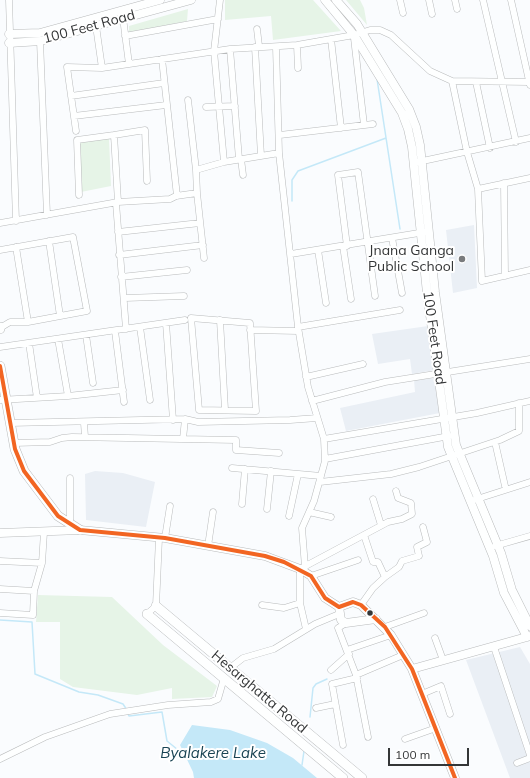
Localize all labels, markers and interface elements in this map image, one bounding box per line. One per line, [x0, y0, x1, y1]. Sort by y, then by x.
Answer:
street label: 100 Feet Road [41, 7, 137, 47]
place label: Jnana Ganga Public School [368, 243, 454, 276]
marker: Jnana Ganga Public School [457, 254, 467, 264]
street label: 100 Feet Road [419, 290, 449, 386]
unlabelled marker [365, 608, 375, 618]
street label: Hesarghatta Road [208, 647, 310, 737]
scale bar [390, 740, 471, 766]
water label: Byalakere Lake [160, 744, 266, 762]
text: 100 m [395, 747, 430, 762]

